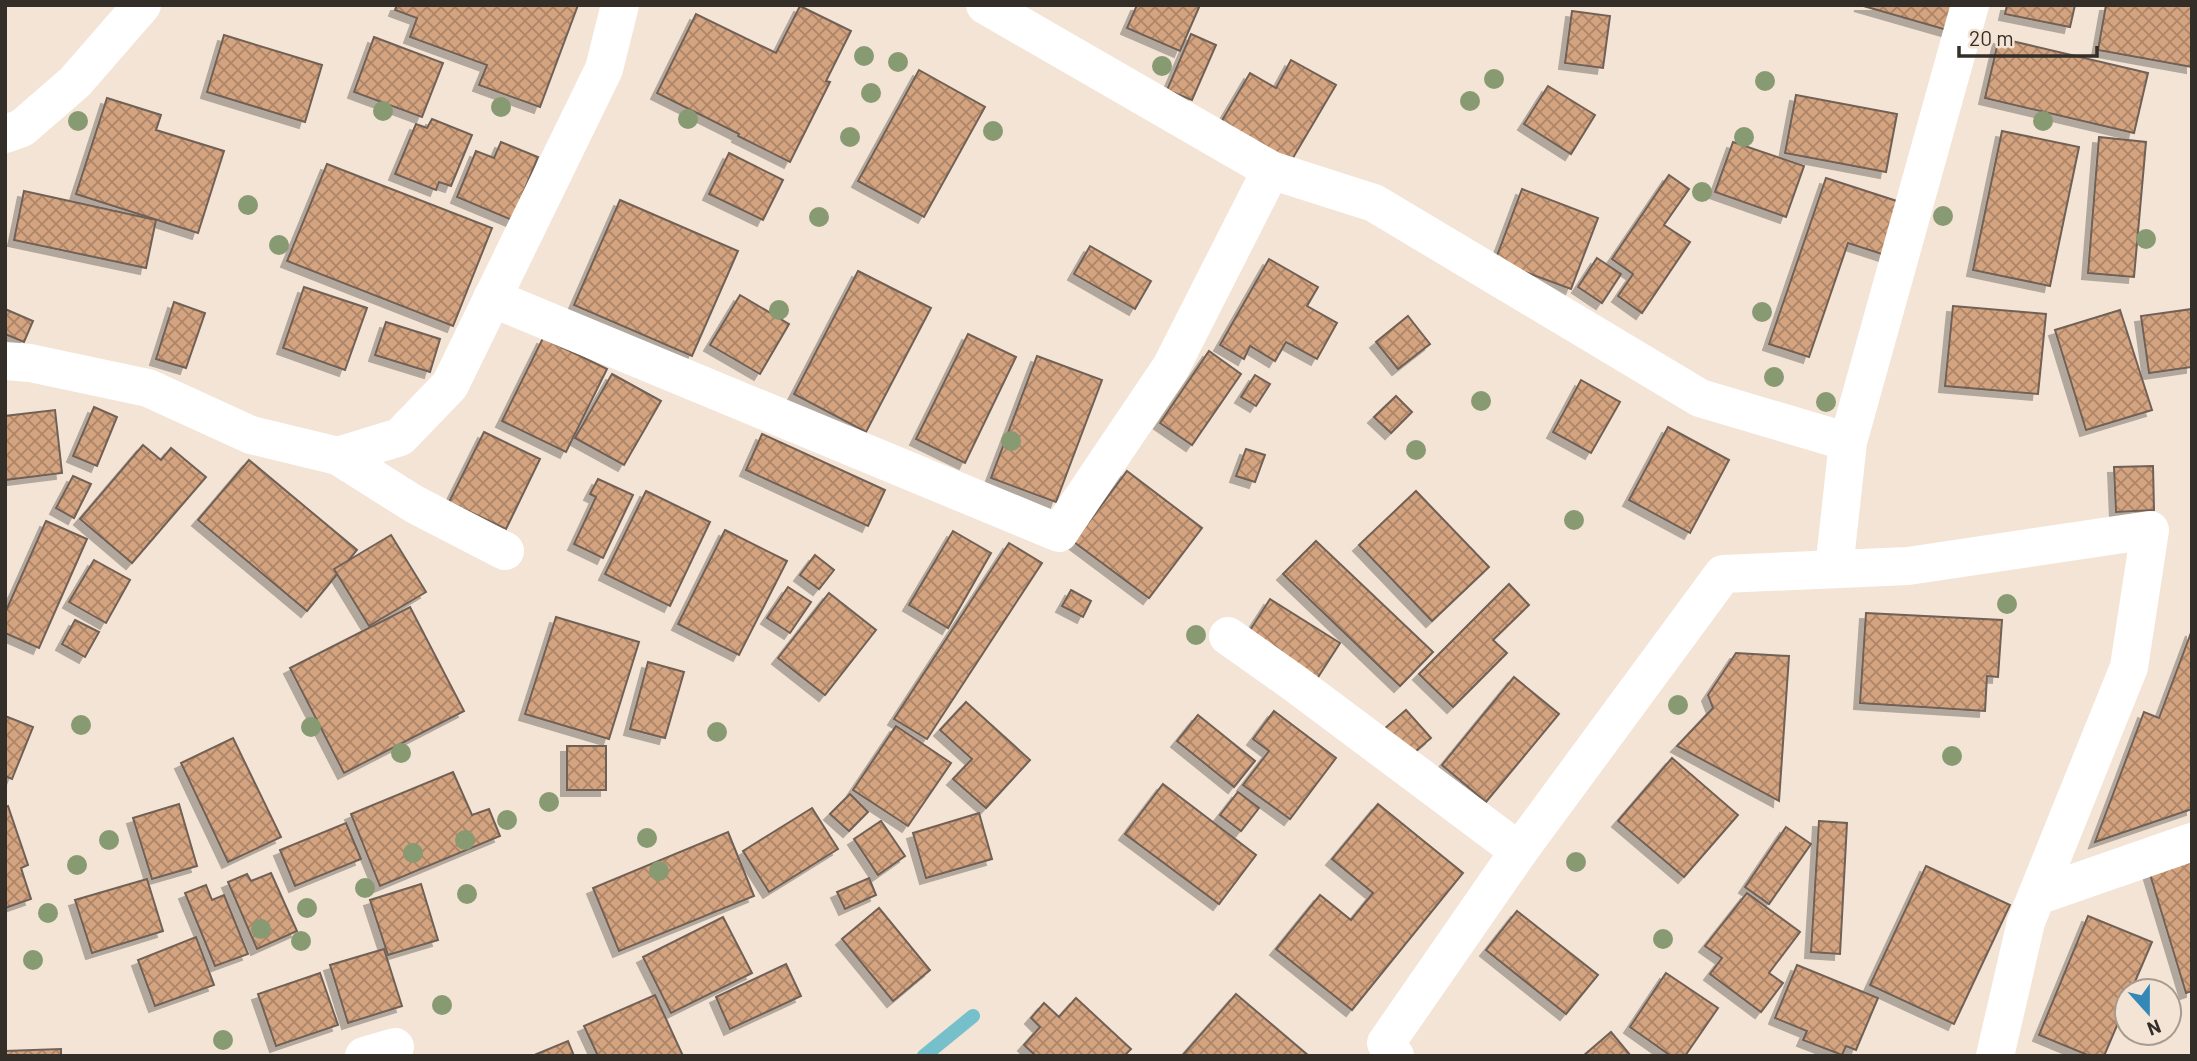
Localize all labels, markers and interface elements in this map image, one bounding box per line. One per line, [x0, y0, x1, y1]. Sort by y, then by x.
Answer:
scale bar [1959, 14, 2097, 58]
text: 20 m [1969, 25, 2014, 50]
north arrow [2113, 977, 2183, 1047]
text: N [2144, 1015, 2164, 1041]

